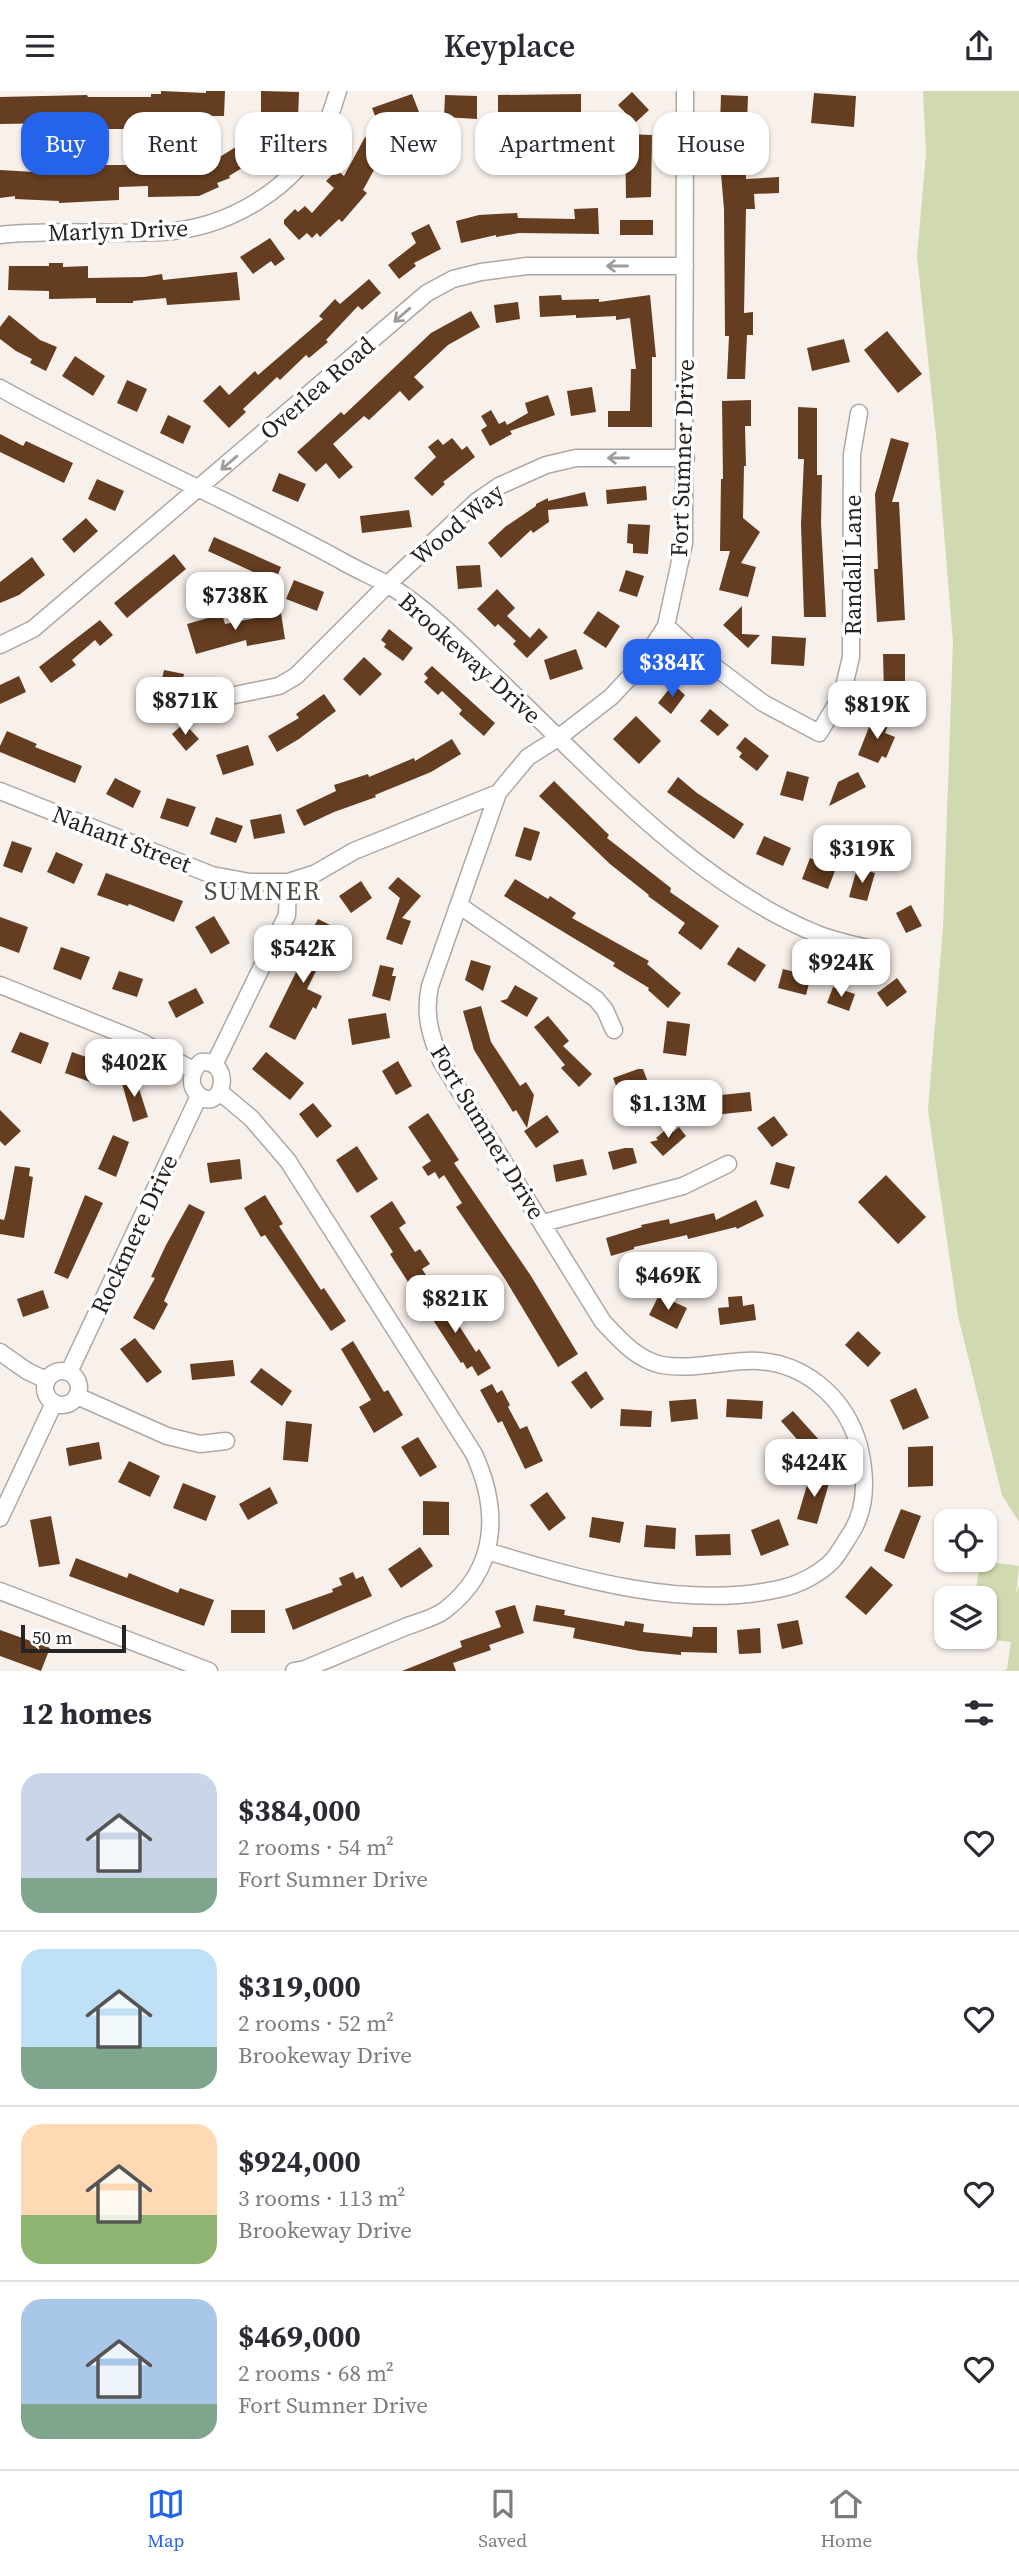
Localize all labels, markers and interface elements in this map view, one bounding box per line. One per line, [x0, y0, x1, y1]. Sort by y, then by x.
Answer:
text: Keyplace [444, 24, 575, 68]
icon: menu [21, 27, 59, 65]
icon: share [960, 27, 998, 65]
chip: Buy [21, 112, 109, 175]
chip: Rent [123, 112, 221, 175]
chip: Filters [235, 112, 352, 175]
chip: New [366, 112, 461, 175]
chip: Apartment [475, 112, 639, 175]
chip: House [653, 112, 769, 175]
street label: Marlyn Drive [47, 211, 189, 249]
one-way arrow [606, 259, 629, 273]
one-way arrow [394, 307, 412, 323]
street label: Overlea Road [253, 329, 382, 447]
street label: Fort Sumner Drive [662, 358, 702, 558]
one-way arrow [607, 451, 630, 465]
one-way arrow [221, 455, 239, 470]
street label: Wood Way [404, 475, 511, 573]
street label: Randall Lane [836, 495, 869, 635]
pin: $738K [186, 573, 284, 632]
text: $738K [202, 579, 268, 611]
street label: Brookeway Drive [392, 585, 548, 731]
pin: $384K [623, 639, 721, 699]
text: $384K [639, 646, 705, 678]
pin: $871K [136, 677, 234, 737]
pin: $819K [828, 681, 926, 741]
text: $871K [152, 684, 218, 716]
text: $819K [844, 688, 910, 720]
street label: Nahant Street [48, 797, 196, 881]
pin: $319K [813, 825, 911, 885]
text: $319K [829, 832, 895, 864]
district label: SUMNER [204, 873, 322, 909]
pin: $542K [254, 925, 352, 985]
text: $542K [270, 932, 336, 964]
pin: $924K [792, 939, 890, 999]
text: $924K [808, 946, 874, 978]
pin: $402K [85, 1039, 183, 1099]
street label: Fort Sumner Drive [423, 1039, 553, 1225]
text: $402K [101, 1046, 167, 1078]
pin: $1.13M [611, 1081, 725, 1140]
text: $1.13M [629, 1087, 707, 1119]
street label: Rockmere Drive [83, 1149, 185, 1319]
pin: $469K [619, 1253, 717, 1312]
text: $469K [635, 1259, 701, 1291]
pin: $821K [406, 1275, 504, 1335]
text: $821K [422, 1282, 488, 1314]
pin: $424K [765, 1439, 863, 1499]
text: $424K [781, 1446, 847, 1478]
map controls [934, 1509, 997, 1649]
button: locate [934, 1509, 997, 1572]
button: layers [934, 1586, 997, 1649]
scale bar [21, 1622, 126, 1654]
text: 50 m [32, 1624, 73, 1650]
text: 12 homes [21, 1693, 152, 1734]
icon: filters [960, 1694, 998, 1732]
text: $384,000 [238, 1790, 361, 1831]
icon: home [77, 1801, 161, 1885]
icon: heart [960, 1824, 998, 1862]
text: 2 rooms · 54 m² [238, 1831, 394, 1863]
text: Fort Sumner Drive [238, 1863, 428, 1895]
text: $319,000 [238, 1966, 361, 2007]
icon: home [77, 1977, 161, 2061]
icon: heart [960, 2000, 998, 2038]
text: 2 rooms · 52 m² [238, 2007, 394, 2039]
text: Brookeway Drive [238, 2039, 412, 2071]
text: $924,000 [238, 2141, 361, 2182]
icon: home [77, 2152, 161, 2236]
icon: heart [960, 2175, 998, 2213]
text: 3 rooms · 113 m² [238, 2182, 405, 2214]
text: Brookeway Drive [238, 2214, 412, 2246]
text: $469,000 [238, 2316, 361, 2357]
icon: home [77, 2327, 161, 2411]
icon: heart [960, 2350, 998, 2388]
text: 2 rooms · 68 m² [238, 2357, 394, 2389]
text: Fort Sumner Drive [238, 2389, 428, 2421]
tab: Map [147, 2485, 185, 2553]
tab: Saved [478, 2485, 527, 2553]
tab: Home [820, 2485, 872, 2553]

